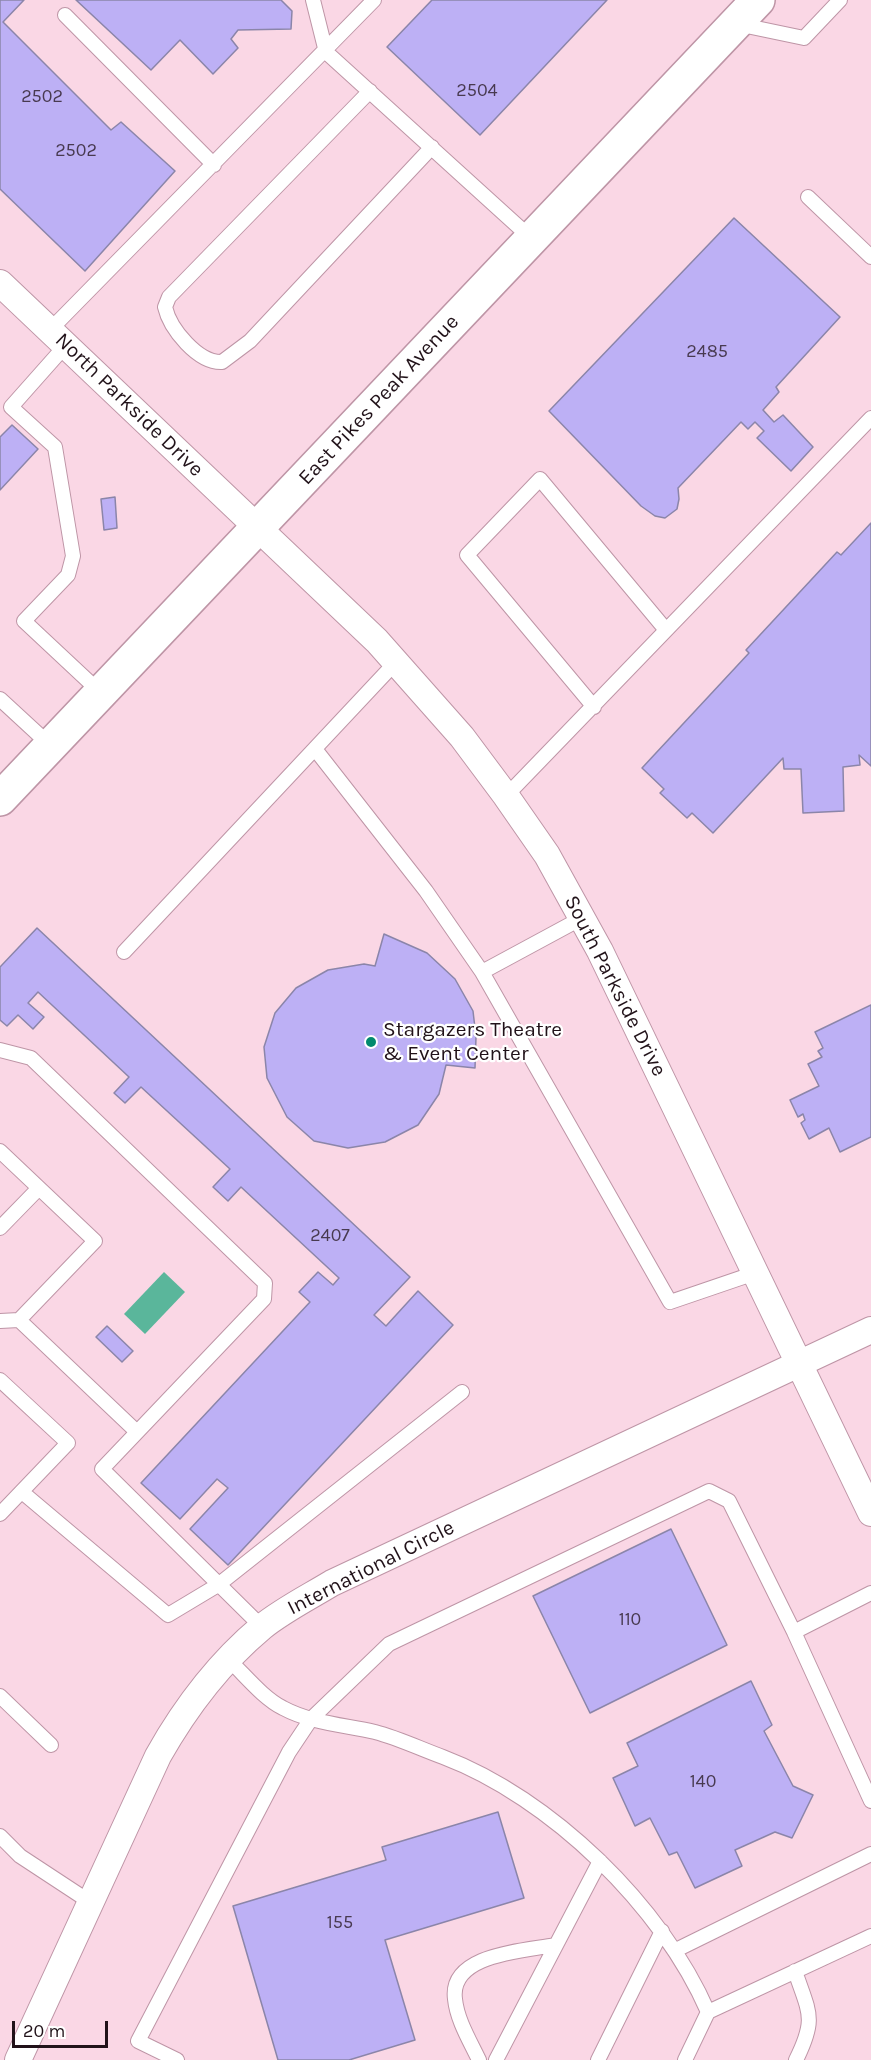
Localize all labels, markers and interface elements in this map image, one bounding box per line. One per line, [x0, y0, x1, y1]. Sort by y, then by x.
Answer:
house number: 2504 [456, 80, 498, 102]
house number: 2502 [21, 86, 63, 108]
house number: 2502 [55, 140, 97, 162]
street label: East Pikes Peak Avenue [294, 310, 464, 490]
street label: North Parkside Drive [50, 328, 208, 482]
house number: 2485 [686, 341, 728, 363]
street label: South Parkside Drive [558, 891, 672, 1081]
place label: Stargazers Theatre & Event Center [383, 1017, 562, 1067]
marker: Stargazers Theatre & Event Center [364, 1035, 378, 1049]
house number: 2407 [310, 1225, 350, 1247]
street label: International Circle [283, 1515, 459, 1621]
house number: 110 [619, 1609, 641, 1631]
house number: 140 [690, 1771, 716, 1793]
house number: 155 [327, 1912, 353, 1934]
scale bar [15, 2009, 111, 2047]
text: 20 m [23, 2020, 65, 2042]

